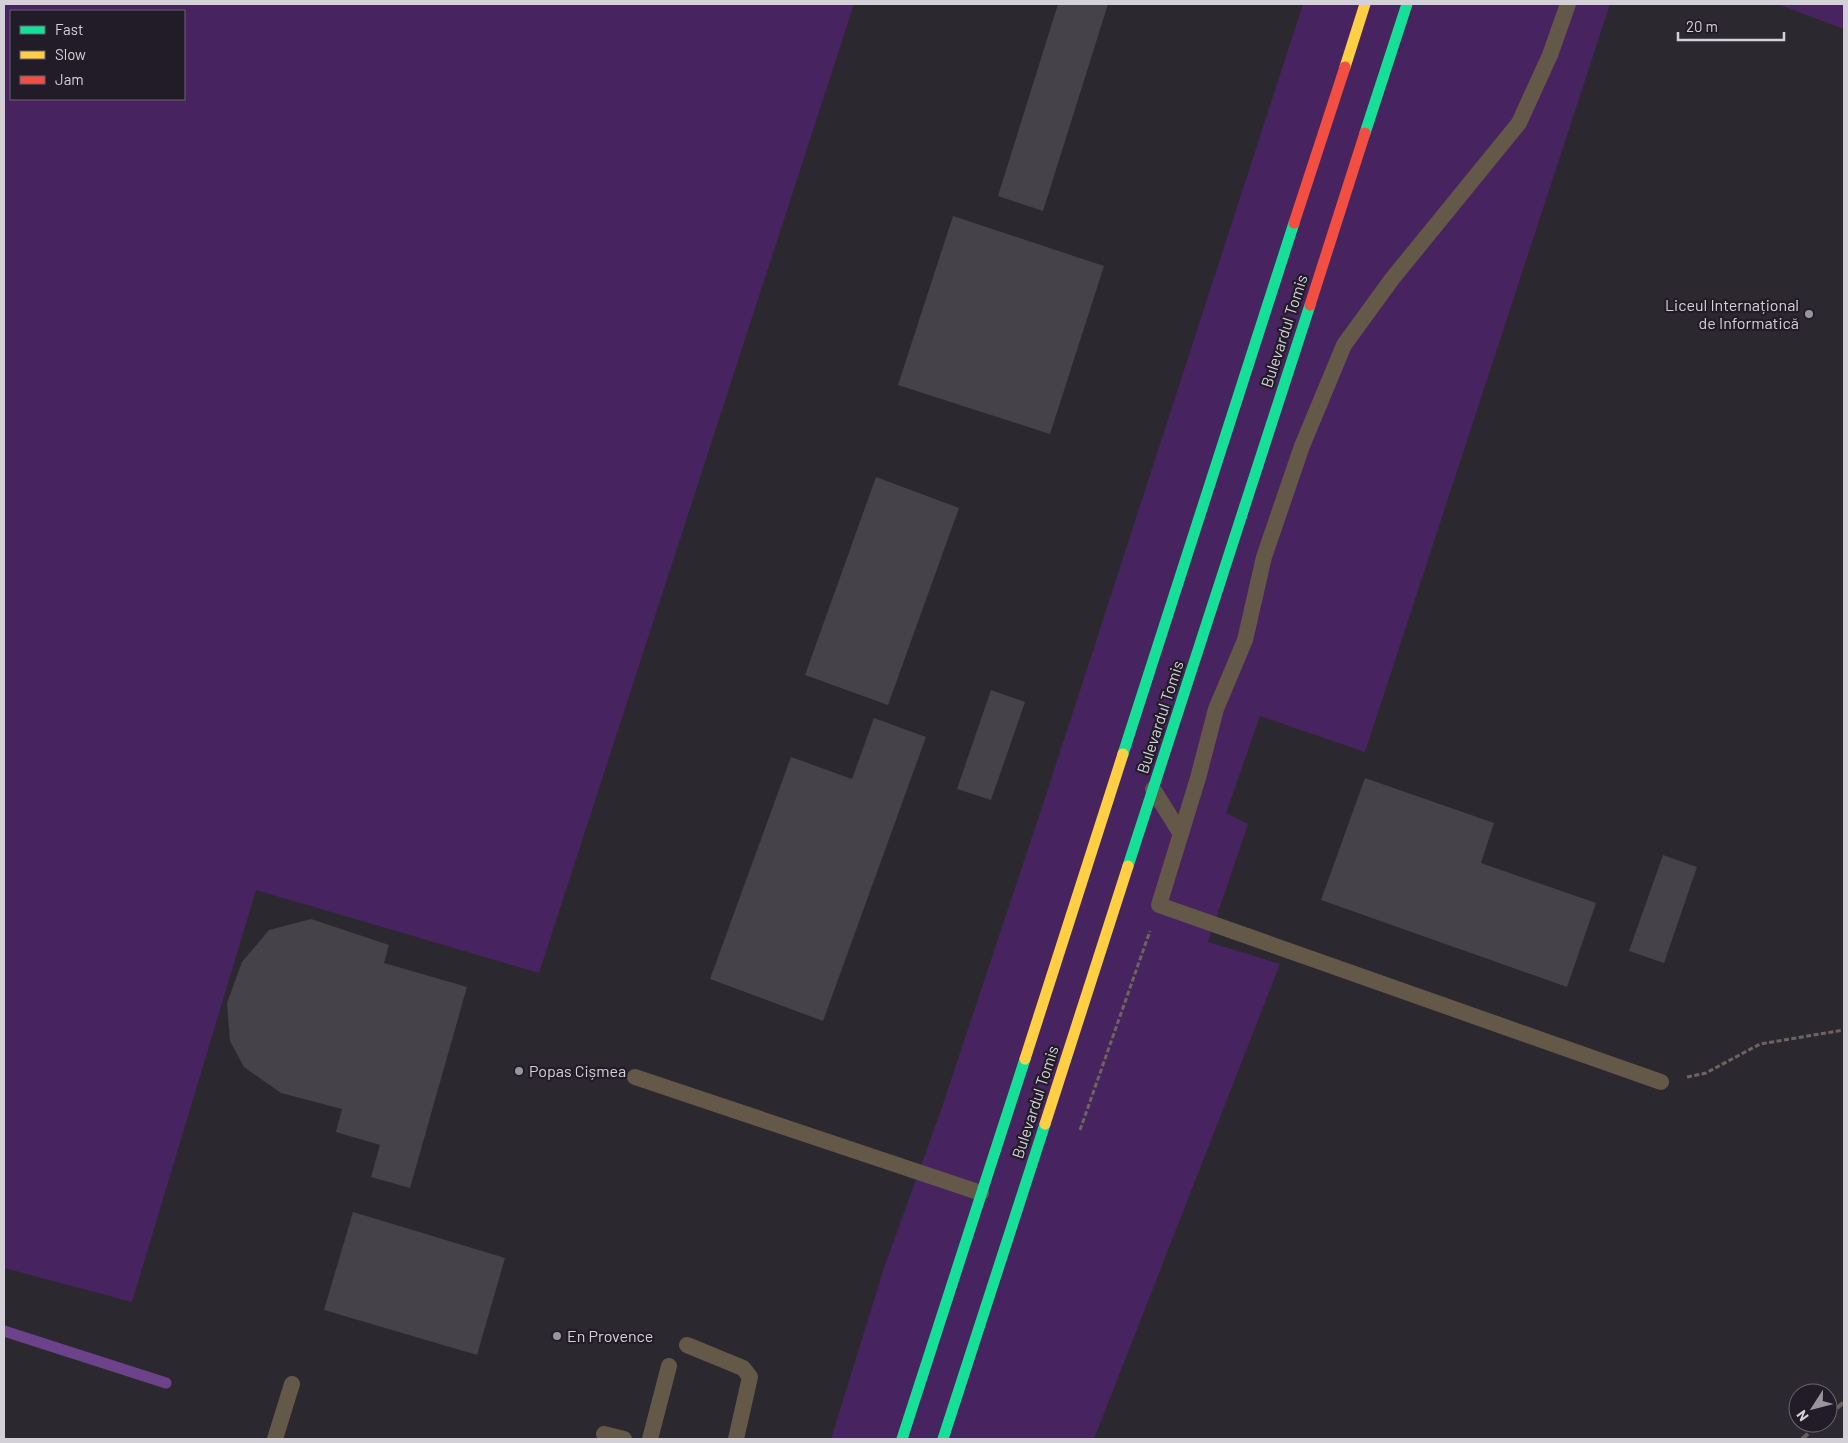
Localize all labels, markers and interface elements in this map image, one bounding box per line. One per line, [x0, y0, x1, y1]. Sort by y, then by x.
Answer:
legend [10, 10, 185, 100]
scale bar [1678, 10, 1784, 42]
text: 20 m [1686, 17, 1718, 35]
text: Fast [55, 20, 83, 38]
text: Slow [55, 45, 86, 63]
text: Jam [55, 70, 84, 88]
street label: Bulevardul Tomis [1256, 272, 1311, 390]
place label: Liceul Internațional de Informatică [1665, 295, 1799, 332]
marker: Liceul Internațional de Informatică [1803, 308, 1815, 320]
street label: Bulevardul Tomis [1132, 658, 1187, 776]
street label: Bulevardul Tomis [1007, 1043, 1062, 1161]
place label: Popas Cișmea [529, 1061, 626, 1080]
marker: Popas Cișmea [513, 1065, 525, 1077]
place label: En Provence [567, 1326, 653, 1345]
marker: En Provence [551, 1330, 563, 1342]
north arrow [1788, 1383, 1838, 1433]
text: N [1792, 1407, 1812, 1425]

